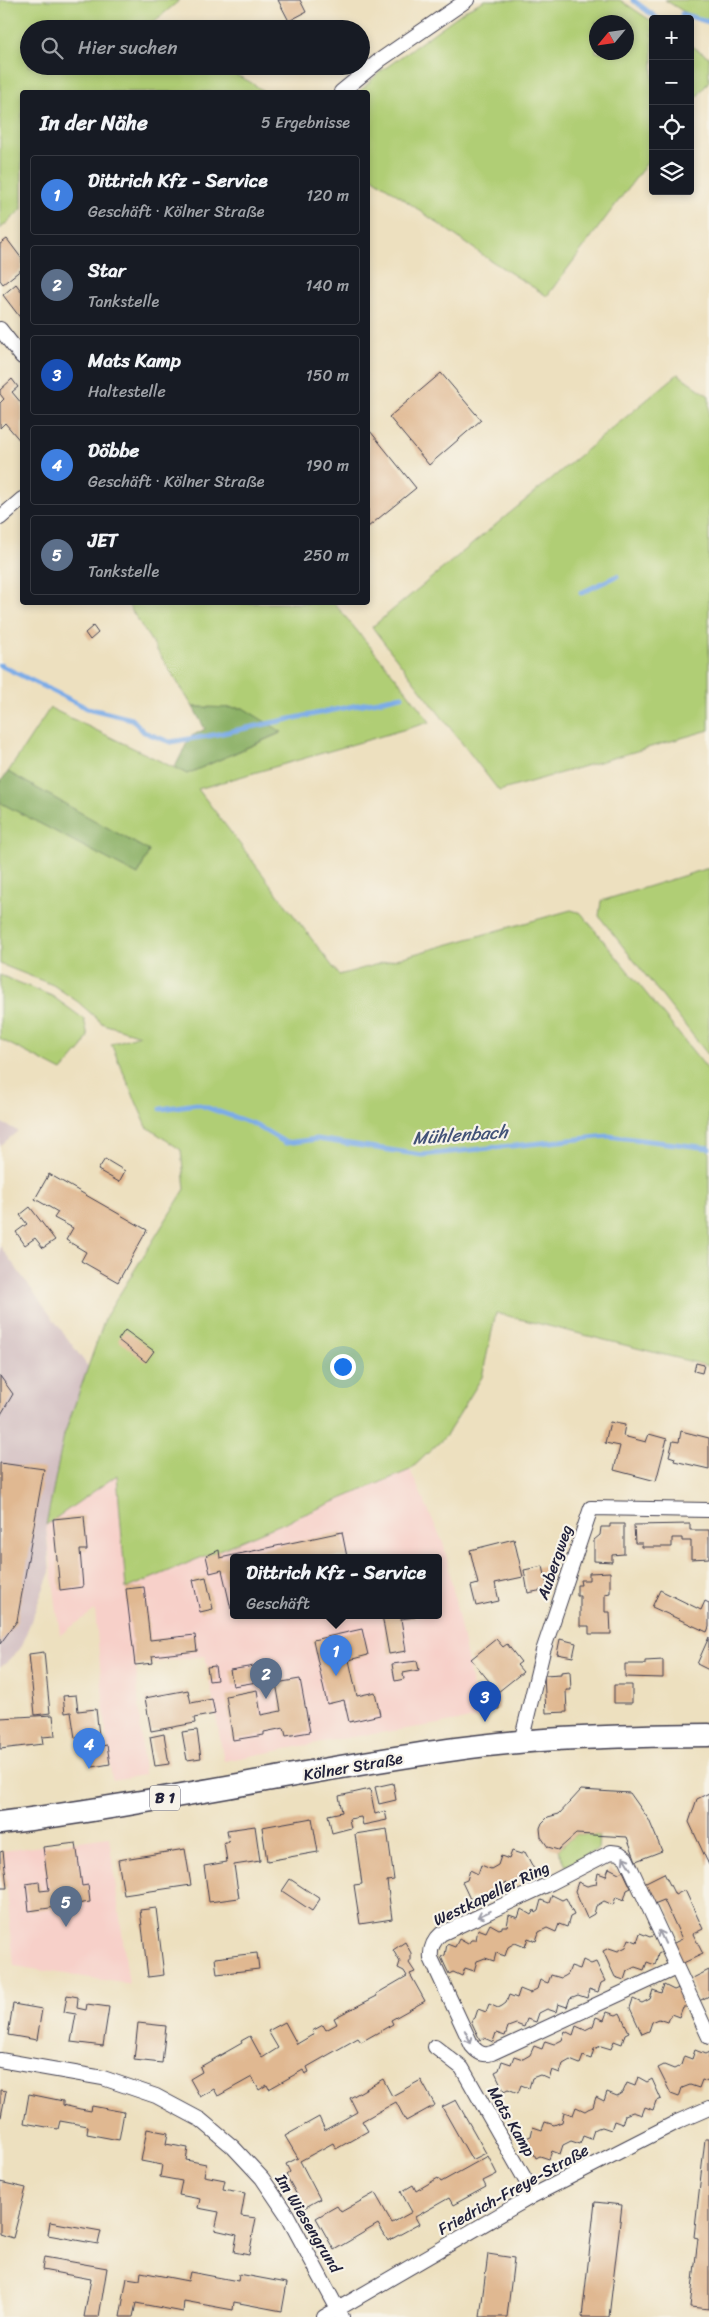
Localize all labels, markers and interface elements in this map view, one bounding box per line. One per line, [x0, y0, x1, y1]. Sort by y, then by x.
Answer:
north arrow [589, 15, 634, 60]
map controls [649, 15, 694, 195]
button: + [649, 15, 694, 60]
search box [20, 20, 370, 75]
text: Hier suchen [78, 31, 178, 64]
icon: search [38, 34, 66, 62]
button: − [649, 60, 694, 105]
text: In der Nähe [40, 104, 148, 142]
button: locate [649, 105, 694, 150]
text: 5 Ergebnisse [261, 108, 350, 137]
button: layers [649, 150, 694, 195]
text: Dittrich Kfz - Service [88, 164, 268, 197]
text: 1 [54, 181, 60, 210]
text: 120 m [306, 181, 349, 210]
text: Geschäft · Kölner Straße [88, 197, 264, 226]
text: Star [88, 254, 126, 287]
text: 2 [52, 271, 62, 300]
text: 140 m [306, 271, 349, 300]
text: Tankstelle [88, 287, 159, 316]
text: Mats Kamp [88, 344, 181, 377]
text: 3 [53, 361, 61, 390]
text: 150 m [306, 361, 349, 390]
text: Haltestelle [88, 377, 166, 406]
text: Döbbe [88, 434, 139, 467]
text: 4 [52, 451, 62, 480]
text: 190 m [306, 451, 349, 480]
text: Geschäft · Kölner Straße [88, 467, 264, 496]
text: JET [88, 524, 118, 557]
text: 5 [52, 541, 62, 570]
text: 250 m [303, 541, 349, 570]
text: Tankstelle [88, 557, 159, 586]
water label: Mühlenbach [411, 1116, 510, 1154]
your location [330, 1354, 356, 1380]
street label: Aubergweg [528, 1521, 581, 1605]
popup [230, 1554, 442, 1619]
text: Dittrich Kfz - Service [246, 1556, 426, 1589]
text: Geschäft [246, 1589, 310, 1618]
pin: 1 [320, 1635, 352, 1676]
pin: 2 [250, 1658, 282, 1699]
pin: 3 [469, 1681, 501, 1722]
pin: 4 [73, 1728, 105, 1769]
street label: Kölner Straße [301, 1743, 405, 1789]
road number: B 1 [150, 1786, 180, 1810]
street label: Westkapeller Ring [428, 1853, 554, 1934]
one-way arrow [621, 1856, 631, 1870]
pin: 5 [50, 1886, 82, 1927]
one-way arrow [477, 1910, 492, 1919]
one-way arrow [656, 1930, 666, 1945]
one-way arrow [464, 2029, 474, 2044]
street label: Mats Kamp [479, 2080, 544, 2163]
street label: Friedrich-Freye-Straße [432, 2136, 594, 2243]
street label: Im Wiesengrund [267, 2167, 351, 2280]

